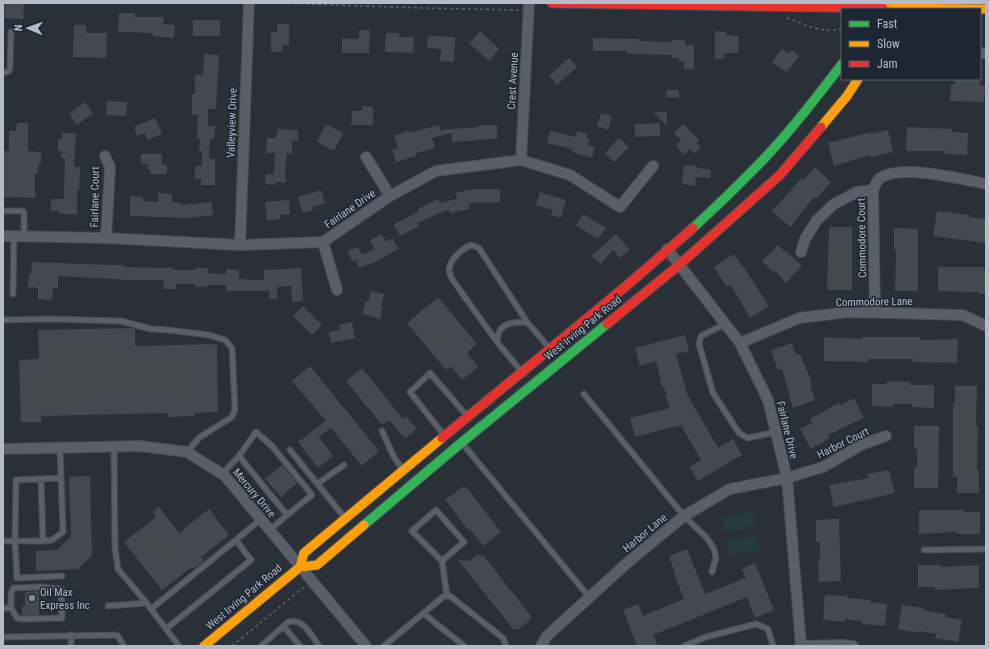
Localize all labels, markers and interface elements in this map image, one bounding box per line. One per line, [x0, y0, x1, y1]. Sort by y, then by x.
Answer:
north arrow [8, 8, 48, 48]
legend [841, 8, 981, 80]
text: Fast [877, 17, 898, 31]
text: N [12, 24, 25, 31]
text: Slow [877, 37, 900, 51]
street label: Crest Avenue [505, 52, 521, 110]
text: Jam [877, 57, 898, 71]
street label: Valleyview Drive [224, 88, 240, 158]
street label: Fairlane Court [88, 166, 102, 228]
street label: Fairlane Drive [322, 187, 378, 231]
street label: Commodore Court [855, 198, 869, 278]
street label: West Irving Park Road [542, 293, 624, 363]
street label: Commodore Lane [836, 295, 912, 309]
street label: Fairlane Drive [774, 400, 800, 460]
street label: Harbor Court [815, 425, 871, 461]
street label: Mercury Drive [230, 466, 278, 520]
street label: Harbor Lane [620, 511, 670, 555]
street label: West Irving Park Road [203, 561, 285, 633]
place label: Oil Max Express Inc [40, 586, 90, 612]
marker: Oil Max Express Inc [27, 593, 37, 603]

